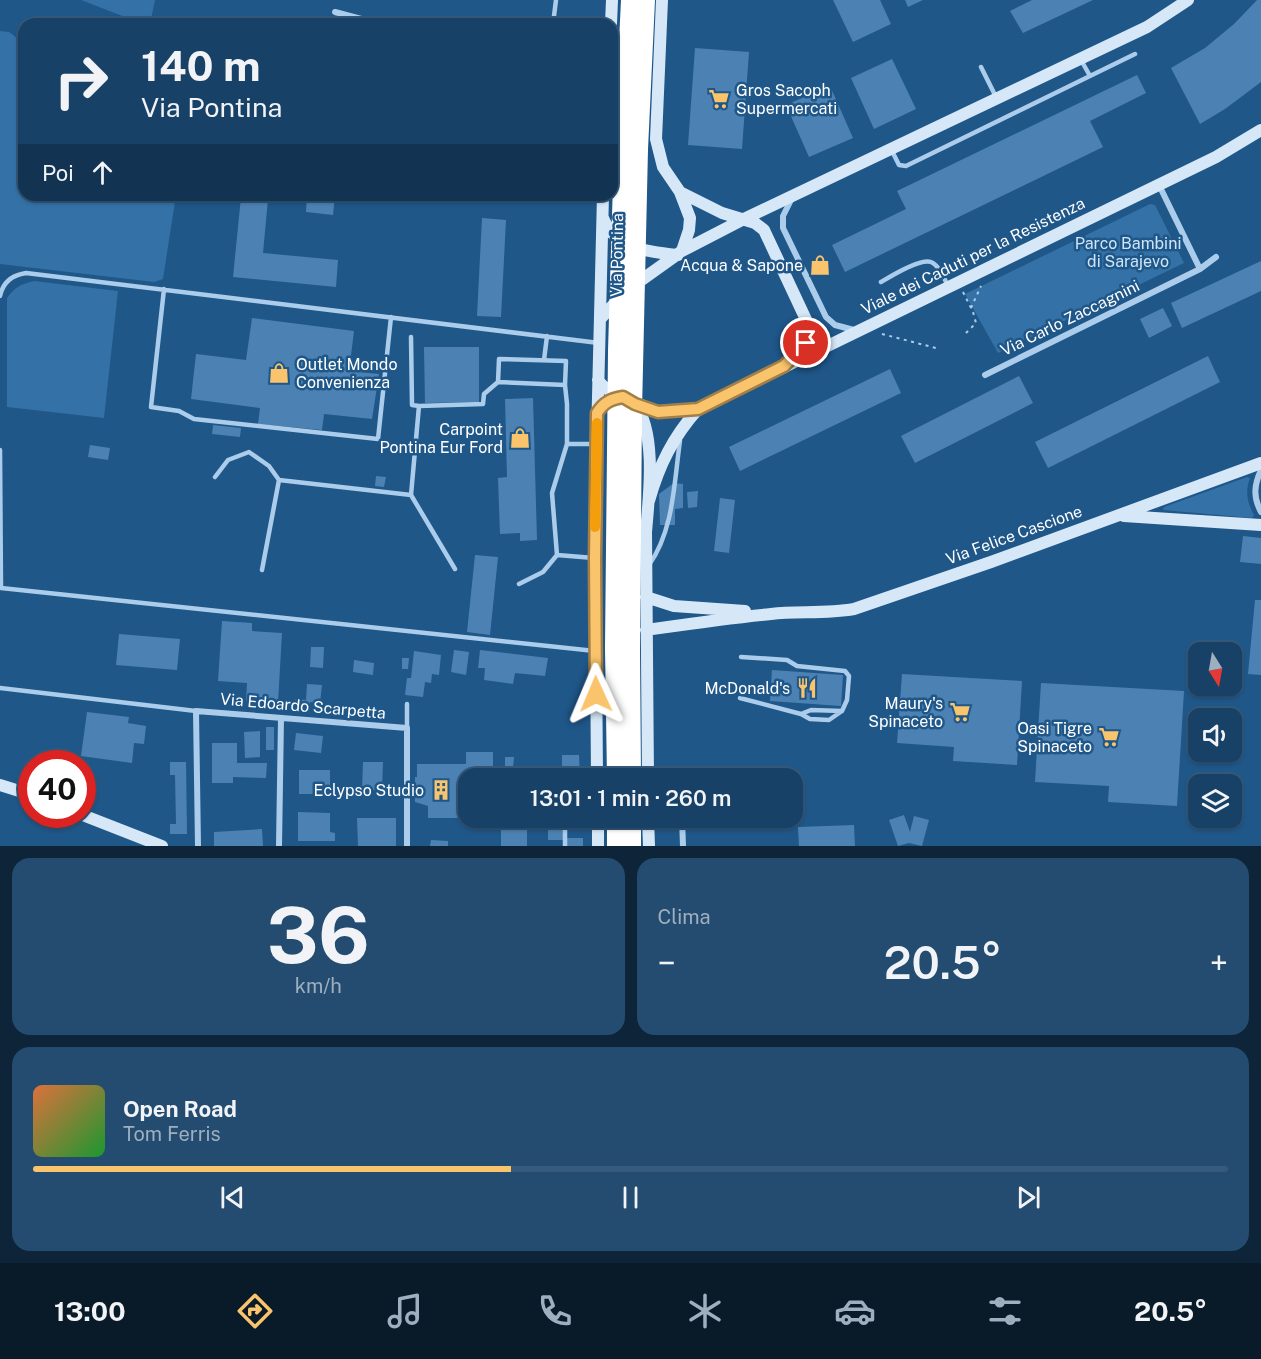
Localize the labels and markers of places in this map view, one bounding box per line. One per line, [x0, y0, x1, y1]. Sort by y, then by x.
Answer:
place label: Gros Sacoph Supermercati [736, 81, 837, 118]
supermarket icon: Gros Sacoph Supermercati [707, 87, 731, 111]
shop icon: Acqua & Sapone [808, 253, 832, 277]
place label: Acqua & Sapone [680, 256, 803, 275]
pin [780, 317, 831, 368]
place label: Outlet Mondo Convenienza [296, 355, 397, 392]
shop icon: Outlet Mondo Convenienza [267, 361, 291, 385]
place label: Carpoint Pontina Eur Ford [379, 420, 503, 457]
shop icon: Carpoint Pontina Eur Ford [508, 426, 532, 450]
restaurant icon: McDonald's [795, 676, 819, 700]
place label: McDonald's [704, 679, 790, 698]
place label: Maury's Spinaceto [868, 694, 943, 731]
supermarket icon: Maury's Spinaceto [948, 700, 972, 724]
place label: Oasi Tigre Spinaceto [1017, 719, 1092, 756]
supermarket icon: Oasi Tigre Spinaceto [1097, 725, 1121, 749]
building icon: Eclypso Studio [429, 778, 453, 802]
place label: Eclypso Studio [314, 781, 424, 800]

